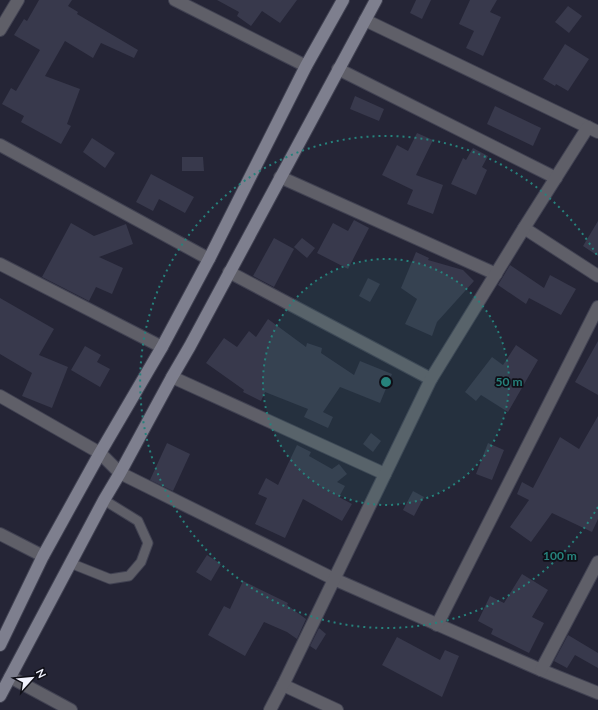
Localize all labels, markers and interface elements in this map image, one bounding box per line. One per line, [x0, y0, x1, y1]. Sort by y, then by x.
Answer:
text: 50 m [496, 374, 522, 389]
centre of rings [379, 375, 393, 389]
text: 100 m [543, 548, 577, 563]
north arrow [12, 658, 52, 698]
text: N [34, 667, 49, 680]

